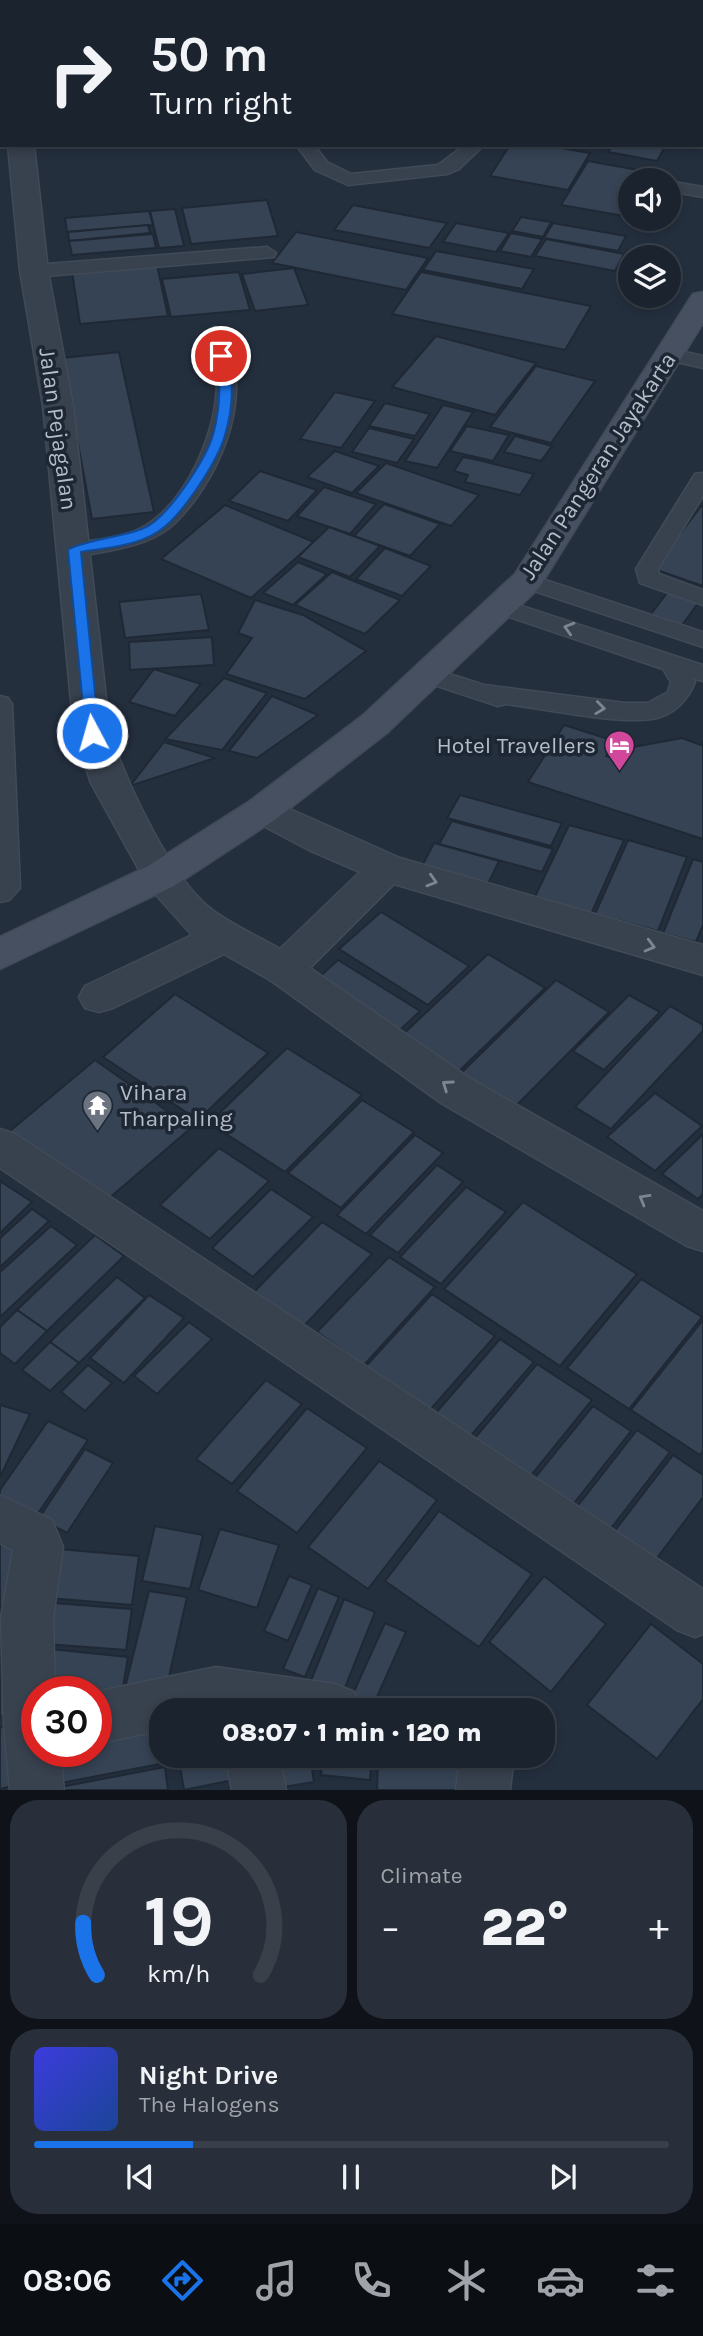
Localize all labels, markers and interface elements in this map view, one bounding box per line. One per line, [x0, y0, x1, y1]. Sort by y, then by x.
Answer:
text: 50 m [150, 26, 268, 83]
icon: right [35, 28, 126, 119]
text: Turn right [150, 85, 292, 122]
map controls [618, 168, 681, 308]
button: sound [618, 168, 681, 231]
button: layers [618, 245, 681, 308]
pin [191, 326, 251, 386]
icon: arrive [202, 337, 240, 375]
street label: Jalan Pejagalan [33, 346, 83, 512]
street label: Jalan Pangeran Jayakarta [514, 347, 682, 585]
one-way arrow [563, 622, 575, 637]
position arrow [55, 696, 129, 770]
one-way arrow [594, 700, 605, 715]
hotel icon: Hotel Travellers [602, 728, 636, 772]
place label: Hotel Travellers [436, 732, 596, 759]
one-way arrow [426, 873, 438, 888]
one-way arrow [644, 937, 656, 952]
place label: Vihara Tharpaling [120, 1079, 233, 1132]
one-way arrow [442, 1081, 455, 1093]
temple icon: Vihara Tharpaling [80, 1088, 114, 1132]
one-way arrow [638, 1194, 651, 1207]
speed limit sign: 30 [21, 1676, 112, 1767]
text: 08:07 · 1 min · 120 m [222, 1717, 482, 1748]
text: Climate [381, 1862, 463, 1889]
text: 19 [143, 1879, 213, 1964]
text: 22° [480, 1897, 569, 1958]
text: − [381, 1905, 400, 1950]
text: + [649, 1905, 669, 1950]
text: km/h [147, 1959, 210, 1988]
text: Night Drive [139, 2060, 278, 2091]
text: The Halogens [139, 2091, 279, 2118]
icon: previous [121, 2158, 159, 2196]
icon: pause [332, 2158, 370, 2196]
icon: next [544, 2158, 582, 2196]
icon: directions [158, 2256, 207, 2305]
icon: music [252, 2256, 301, 2305]
icon: phone [347, 2256, 396, 2305]
icon: climate [442, 2256, 491, 2305]
icon: car [536, 2256, 585, 2305]
icon: filters [631, 2256, 680, 2305]
text: 08:06 [23, 2262, 112, 2299]

